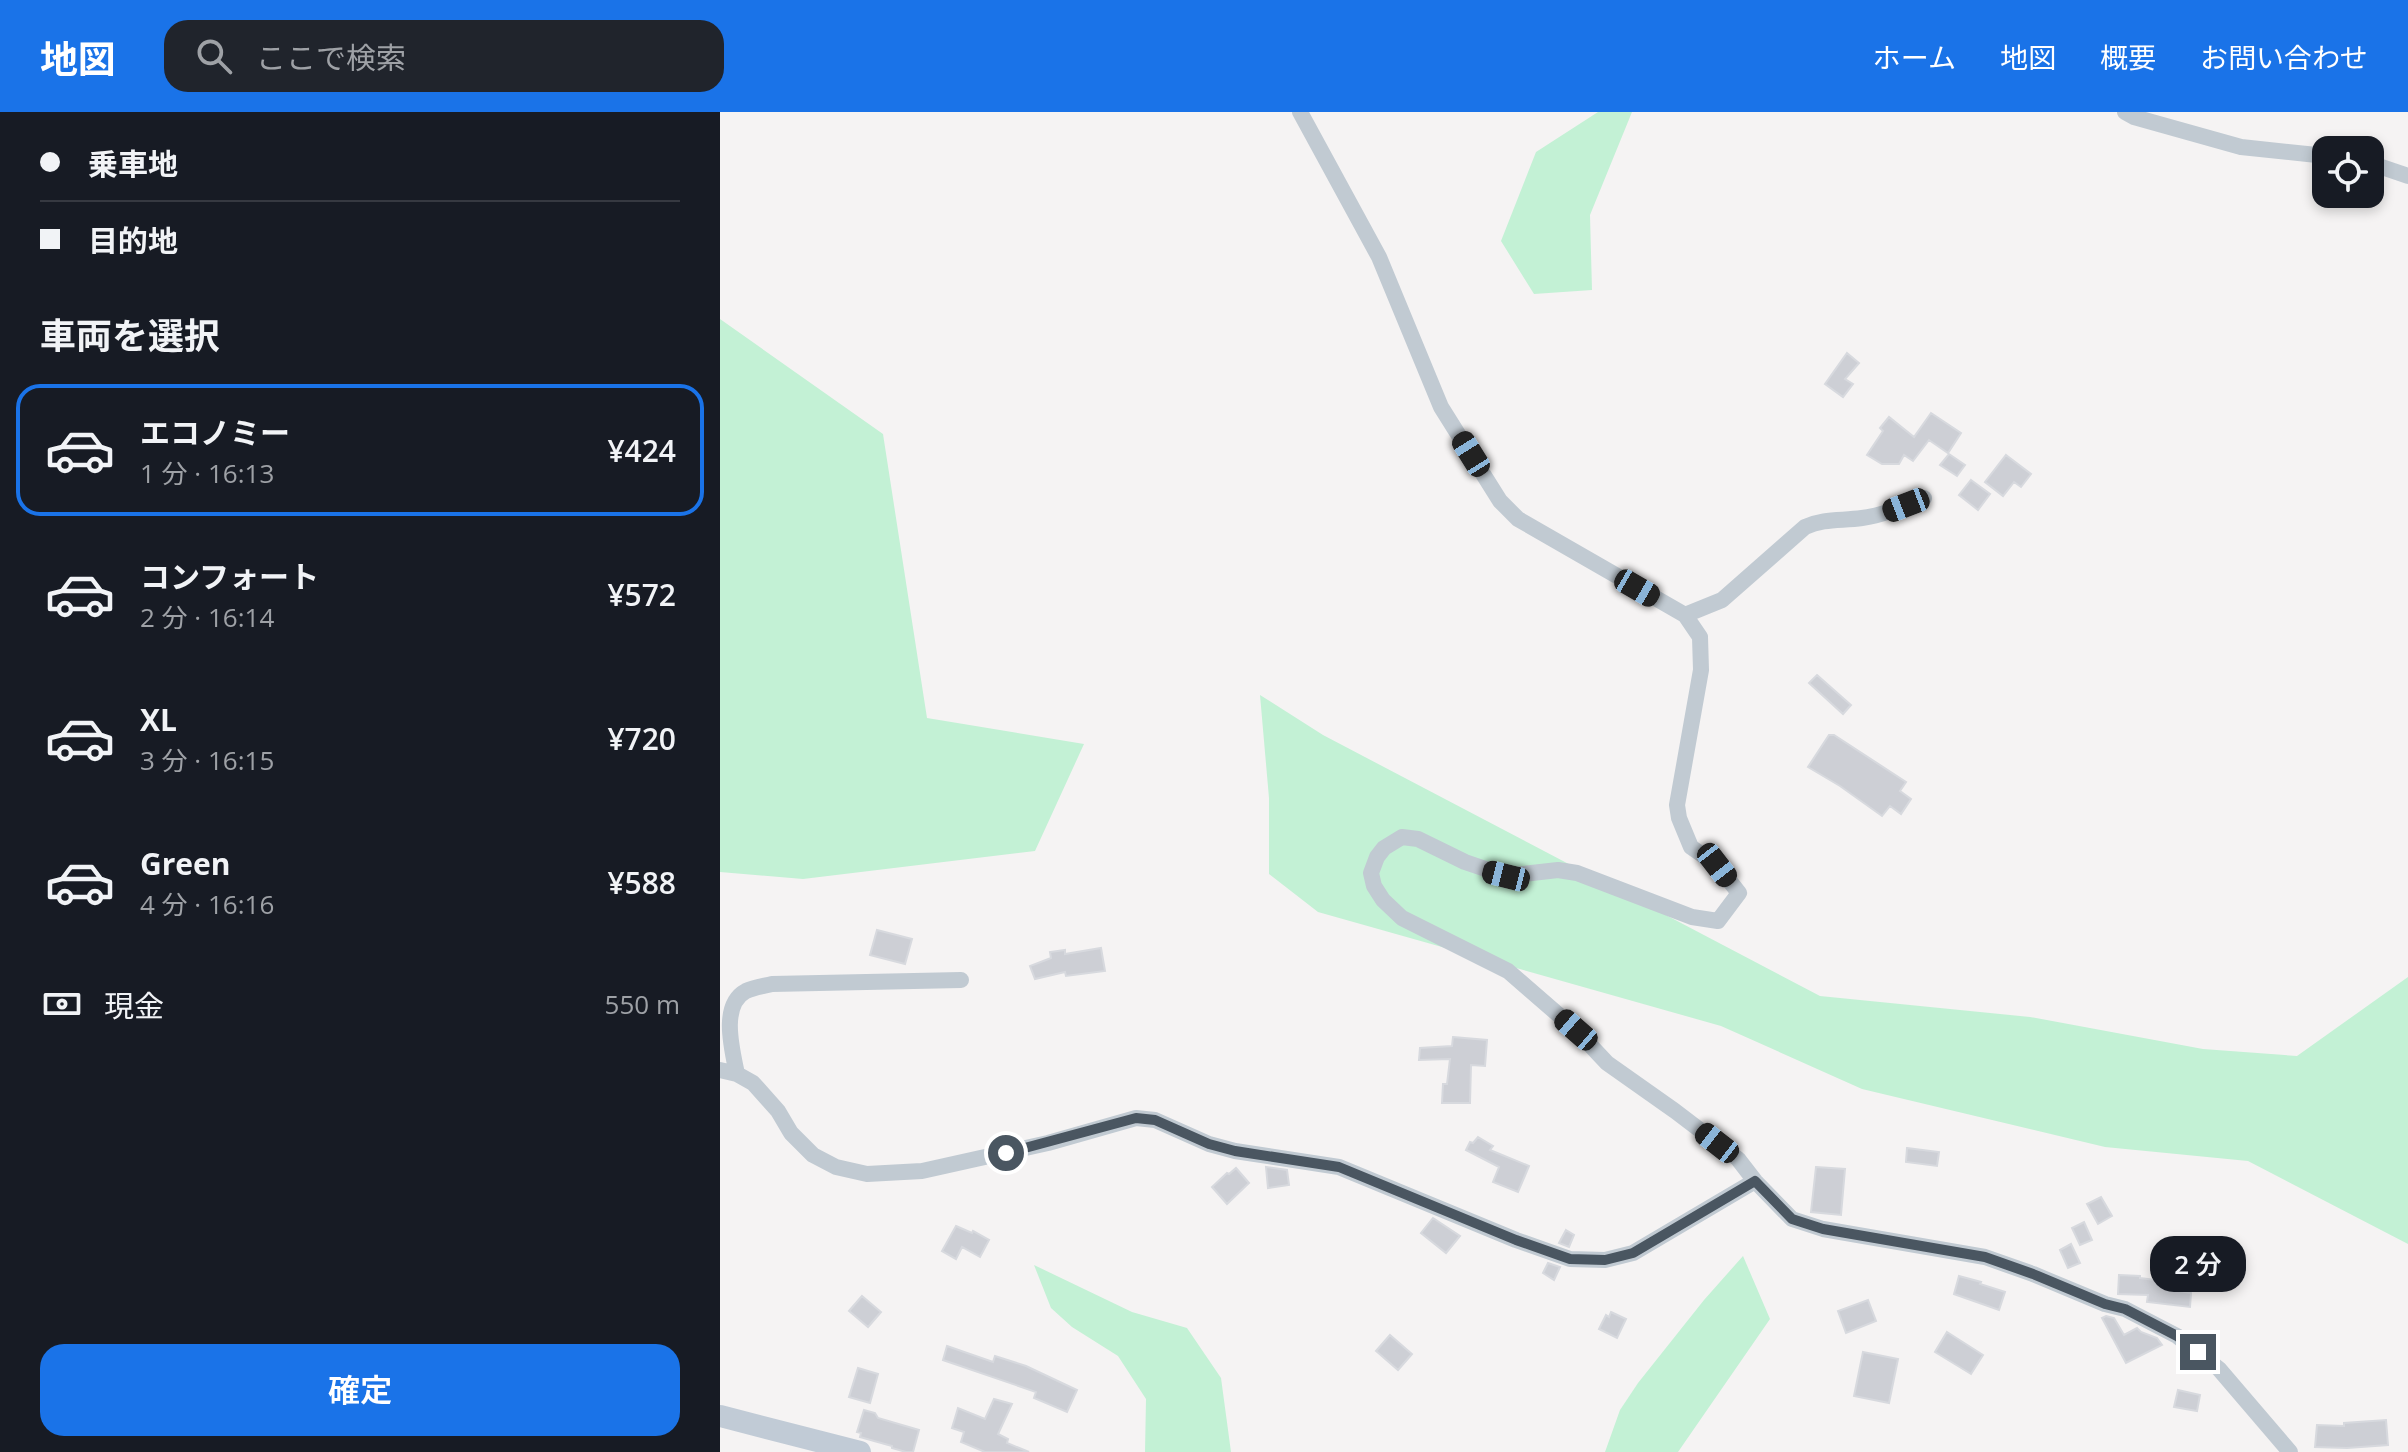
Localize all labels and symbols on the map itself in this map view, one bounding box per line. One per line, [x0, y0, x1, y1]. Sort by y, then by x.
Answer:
car [1448, 427, 1494, 481]
car [1879, 485, 1933, 525]
car [1610, 566, 1664, 610]
car [1693, 839, 1741, 891]
car [1480, 859, 1532, 893]
car [1550, 1005, 1602, 1055]
car [1691, 1119, 1743, 1167]
route start [988, 1135, 1024, 1171]
callout: 2 分 [2150, 1236, 2246, 1292]
route end [2180, 1334, 2216, 1370]

